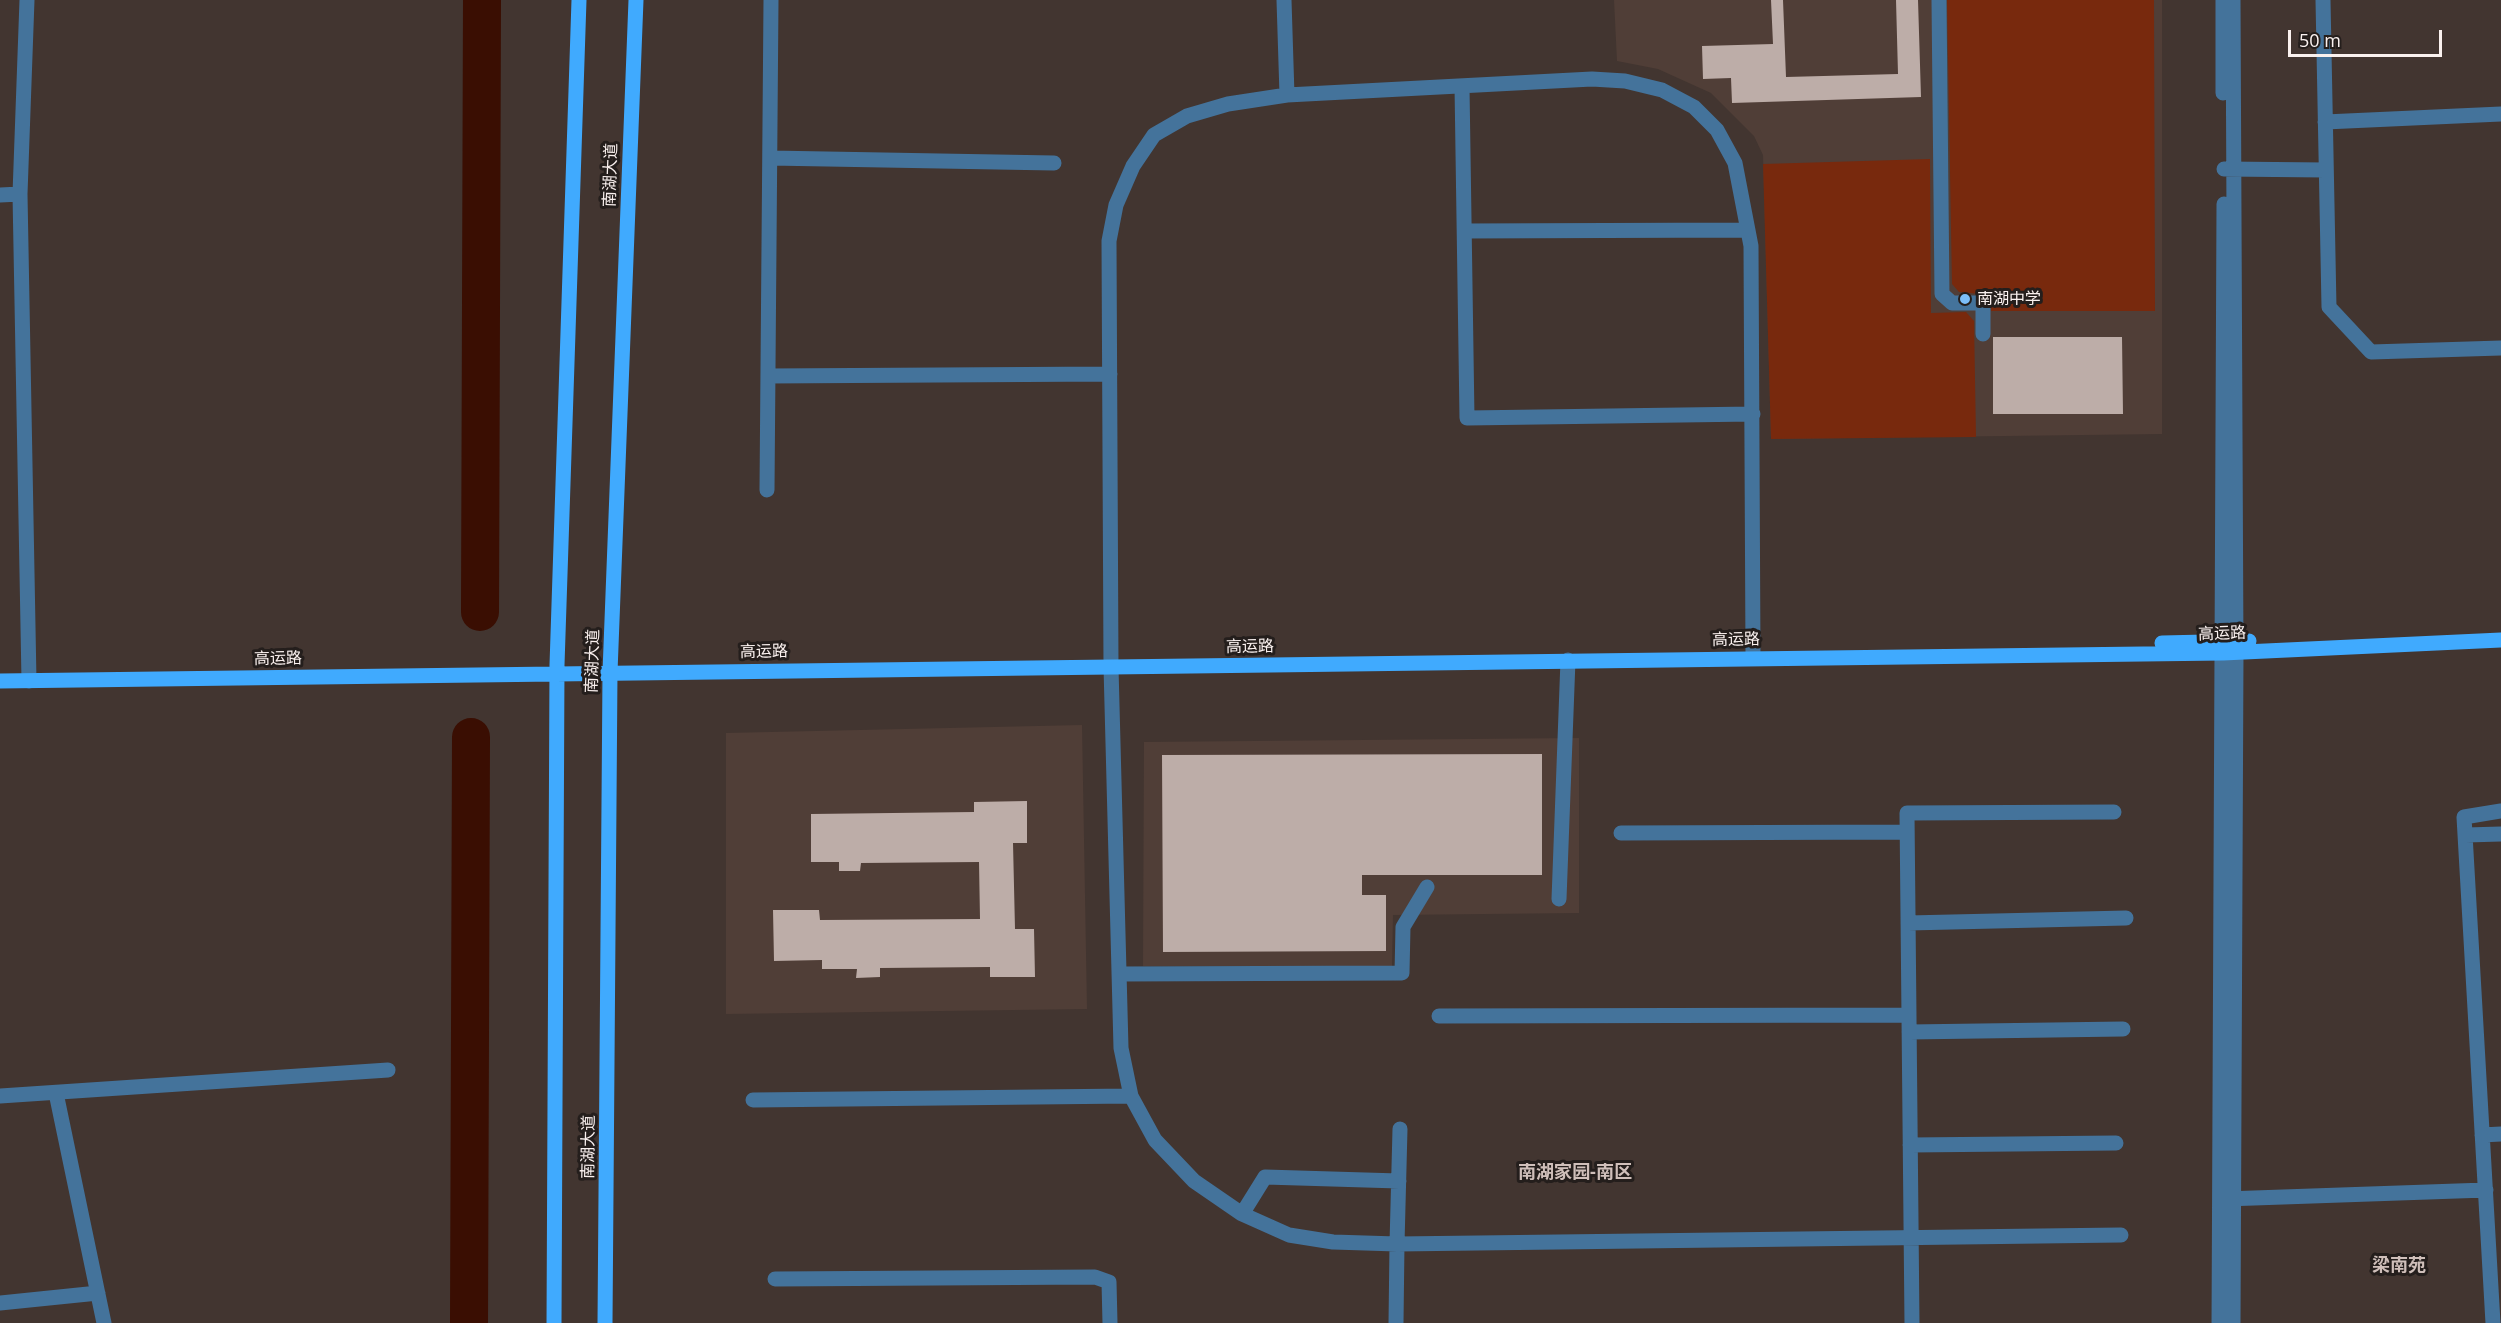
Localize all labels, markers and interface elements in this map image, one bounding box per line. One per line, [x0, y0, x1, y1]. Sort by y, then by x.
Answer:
scale bar [2291, 18, 2446, 56]
text: 50 m [2299, 28, 2341, 52]
street label: 南湖大道 [600, 143, 622, 207]
place label: 南湖中学 [1977, 289, 2041, 309]
marker: 南湖中学 [1958, 292, 1972, 306]
street label: 高运路 [2198, 624, 2246, 644]
street label: 南湖大道 [582, 629, 604, 693]
street label: 高运路 [1712, 630, 1760, 650]
street label: 高运路 [1226, 637, 1274, 657]
street label: 高运路 [740, 642, 788, 662]
street label: 高运路 [254, 649, 302, 669]
street label: 南湖大道 [579, 1115, 599, 1179]
district label: 南湖家园-南区 [1518, 1162, 1632, 1184]
district label: 梁南苑 [2372, 1255, 2426, 1277]

